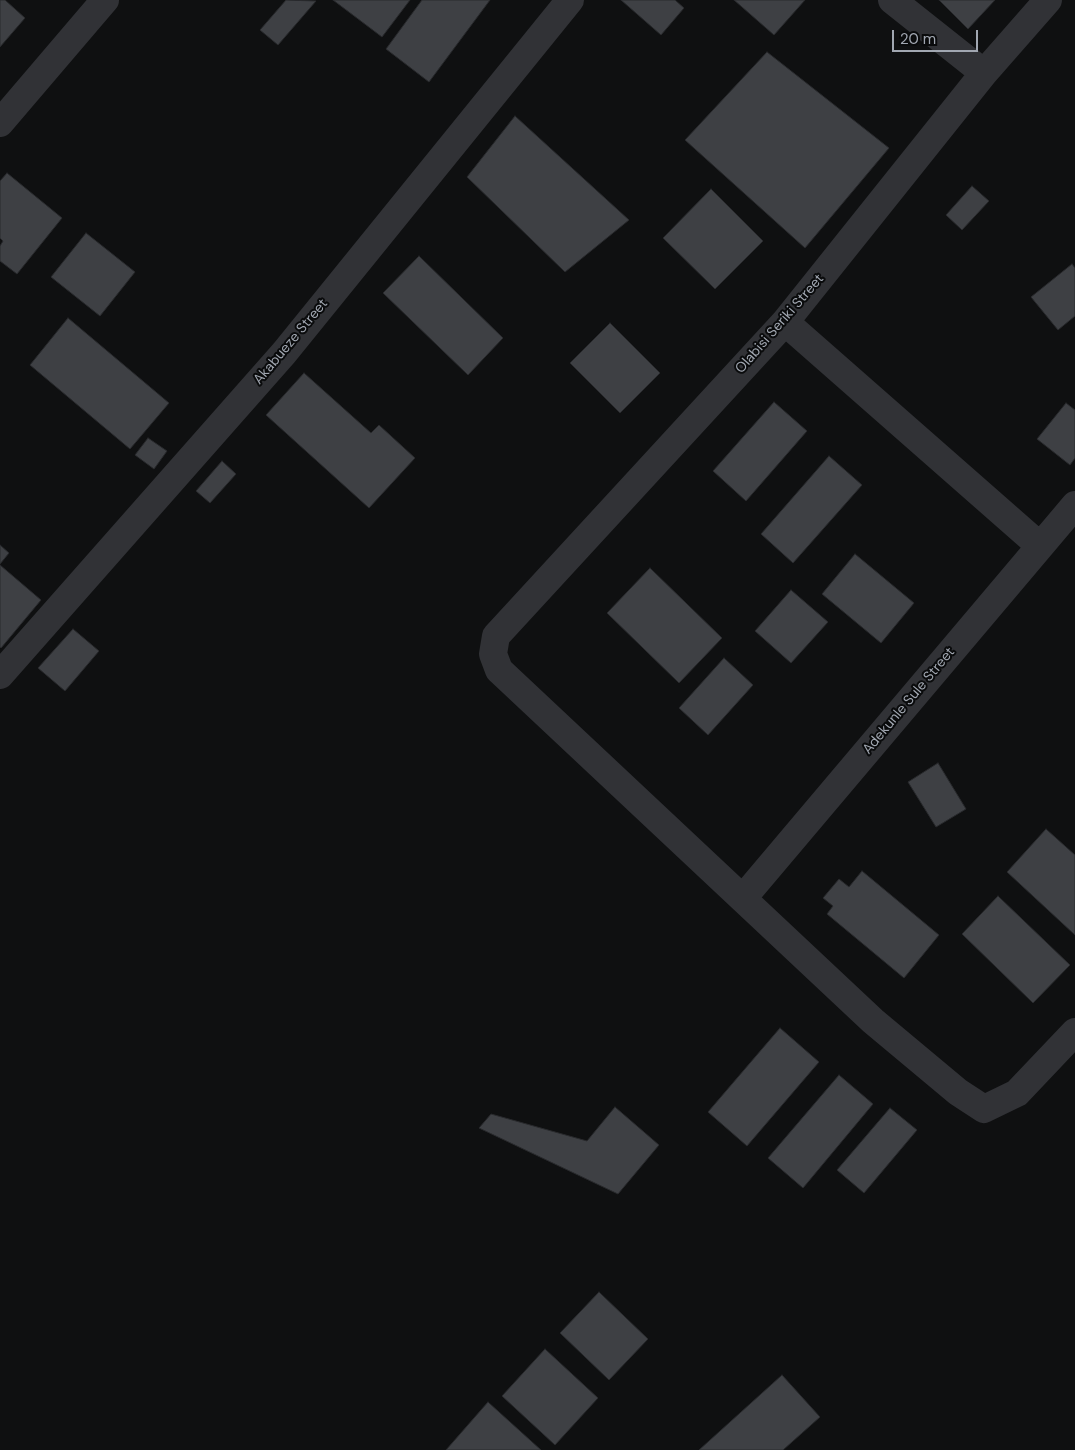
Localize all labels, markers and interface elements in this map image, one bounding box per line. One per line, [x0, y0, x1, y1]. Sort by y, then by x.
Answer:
scale bar [895, 20, 981, 52]
text: 20 m [900, 29, 936, 49]
street label: Olabisi Seriki Street [732, 271, 828, 377]
street label: Akabueze Street [250, 296, 332, 388]
street label: Adekunle Sule Street [859, 644, 959, 758]

